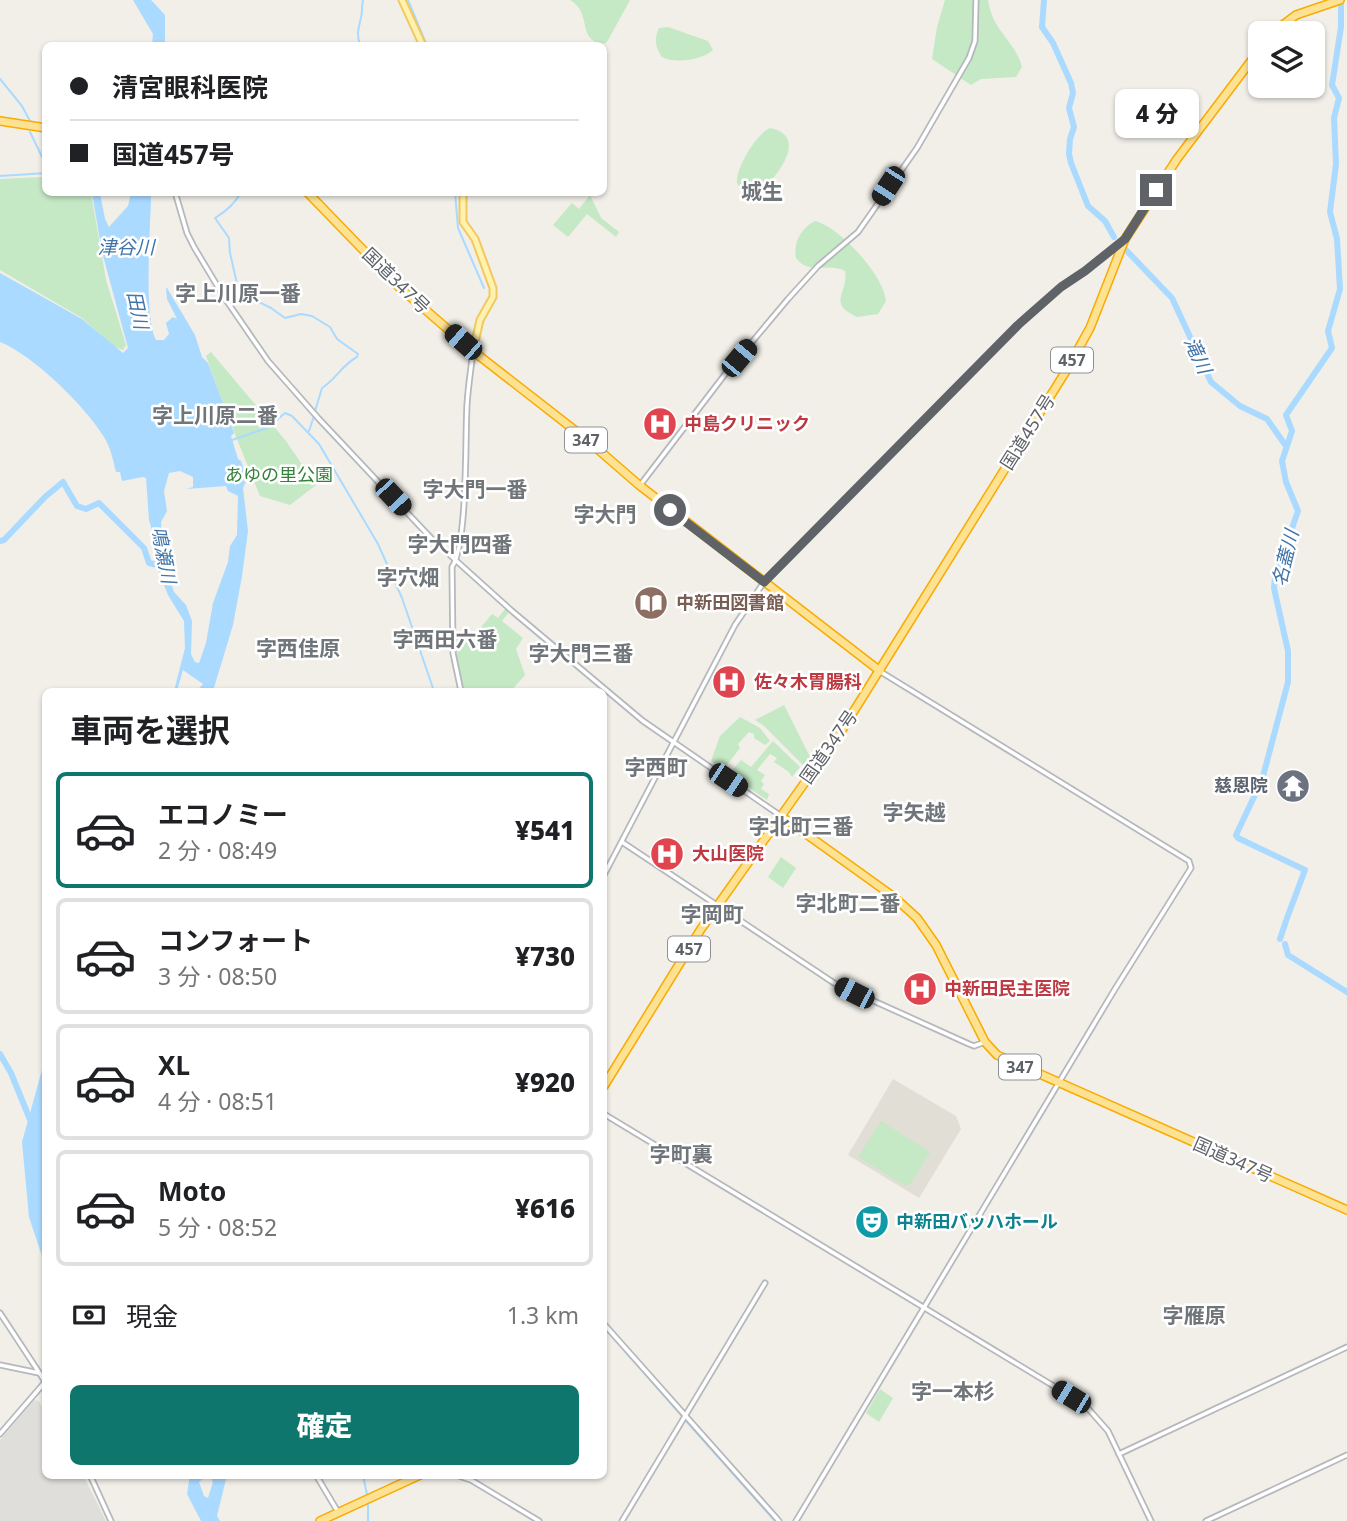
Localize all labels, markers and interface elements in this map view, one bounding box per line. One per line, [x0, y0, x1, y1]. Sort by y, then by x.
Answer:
map controls [1248, 21, 1325, 98]
button: layers [1248, 21, 1325, 98]
text: 清宮眼科医院 [112, 69, 268, 105]
callout: 4 分 [1114, 88, 1198, 138]
text: 4 分 [1136, 97, 1178, 129]
text: 国道457号 [112, 136, 235, 172]
car [868, 163, 909, 209]
route end [1140, 174, 1172, 206]
district label: 城生 [741, 177, 783, 205]
water label: 津谷川 [97, 234, 156, 260]
street label: 国道347号 [358, 242, 436, 318]
district label: 字上川原一番 [175, 279, 301, 307]
water label: 田川 [121, 289, 155, 333]
car [441, 320, 486, 364]
water label: 滝川 [1178, 332, 1219, 380]
car [718, 335, 761, 381]
road number: 457 [1051, 348, 1093, 372]
street label: 国道457号 [994, 389, 1060, 474]
district label: 字上川原二番 [152, 401, 278, 429]
hospital icon: 中島クリニック [641, 405, 679, 443]
place label: 中島クリニック [684, 411, 810, 435]
road number: 347 [565, 428, 607, 452]
park label: あゆの里公園 [225, 462, 333, 486]
car [371, 474, 416, 520]
district label: 字大門一番 [423, 475, 528, 503]
route start [654, 494, 686, 526]
district label: 字大門 [574, 500, 637, 528]
water label: 鳴瀬川 [146, 525, 183, 587]
water label: 名蓋川 [1265, 525, 1305, 589]
district label: 字大門四番 [408, 530, 513, 558]
district label: 字穴畑 [377, 563, 440, 591]
library icon: 中新田図書館 [632, 584, 670, 622]
place label: 中新田図書館 [676, 590, 784, 614]
district label: 字西田六番 [393, 625, 498, 653]
district label: 字西佳原 [256, 634, 340, 662]
district label: 字大門三番 [529, 639, 634, 667]
hospital icon: 佐々木胃腸科 [710, 663, 748, 701]
place label: 佐々木胃腸科 [754, 669, 862, 693]
street label: 国道347号 [794, 705, 862, 788]
text: 車両を選択 [70, 708, 230, 751]
district label: 字西町 [625, 753, 688, 781]
car [705, 760, 752, 800]
temple icon: 慈恩院 [1274, 767, 1312, 805]
place label: 慈恩院 [1214, 773, 1268, 797]
text: エコノミー [158, 796, 288, 832]
district label: 字矢越 [883, 798, 946, 826]
icon: car [74, 799, 137, 862]
text: ¥541 [515, 812, 575, 848]
district label: 字北町三番 [749, 812, 854, 840]
text: 2 分 · 08:49 [158, 834, 277, 866]
hospital icon: 大山医院 [648, 835, 686, 873]
place label: 大山医院 [692, 841, 764, 865]
district label: 字北町二番 [796, 889, 901, 917]
district label: 字岡町 [681, 900, 744, 928]
text: コンフォート [158, 922, 313, 958]
icon: car [74, 925, 137, 988]
road number: 457 [668, 937, 710, 962]
text: ¥730 [515, 938, 575, 974]
text: 3 分 · 08:50 [158, 960, 277, 992]
hospital icon: 中新田民主医院 [901, 970, 939, 1008]
car [831, 974, 878, 1012]
place label: 中新田民主医院 [944, 976, 1070, 1000]
text: XL [158, 1047, 190, 1083]
icon: car [74, 1051, 137, 1114]
road number: 347 [999, 1054, 1041, 1079]
text: ¥920 [515, 1064, 575, 1100]
text: 4 分 · 08:51 [158, 1085, 277, 1117]
street label: 国道347号 [1190, 1131, 1277, 1187]
district label: 字町裏 [650, 1140, 713, 1168]
text: Moto [158, 1173, 226, 1209]
icon: car [74, 1177, 137, 1240]
text: ¥616 [515, 1190, 575, 1226]
theatre icon: 中新田バッハホール [853, 1203, 891, 1241]
place label: 中新田バッハホール [896, 1209, 1058, 1233]
text: 5 分 · 08:52 [158, 1211, 277, 1243]
icon: cash [70, 1296, 108, 1334]
text: 現金 [126, 1298, 178, 1334]
text: 1.3 km [507, 1299, 579, 1331]
district label: 字雁原 [1163, 1301, 1226, 1329]
district label: 字一本杉 [911, 1377, 995, 1405]
car [1048, 1377, 1095, 1417]
button: 確定 [70, 1385, 579, 1465]

